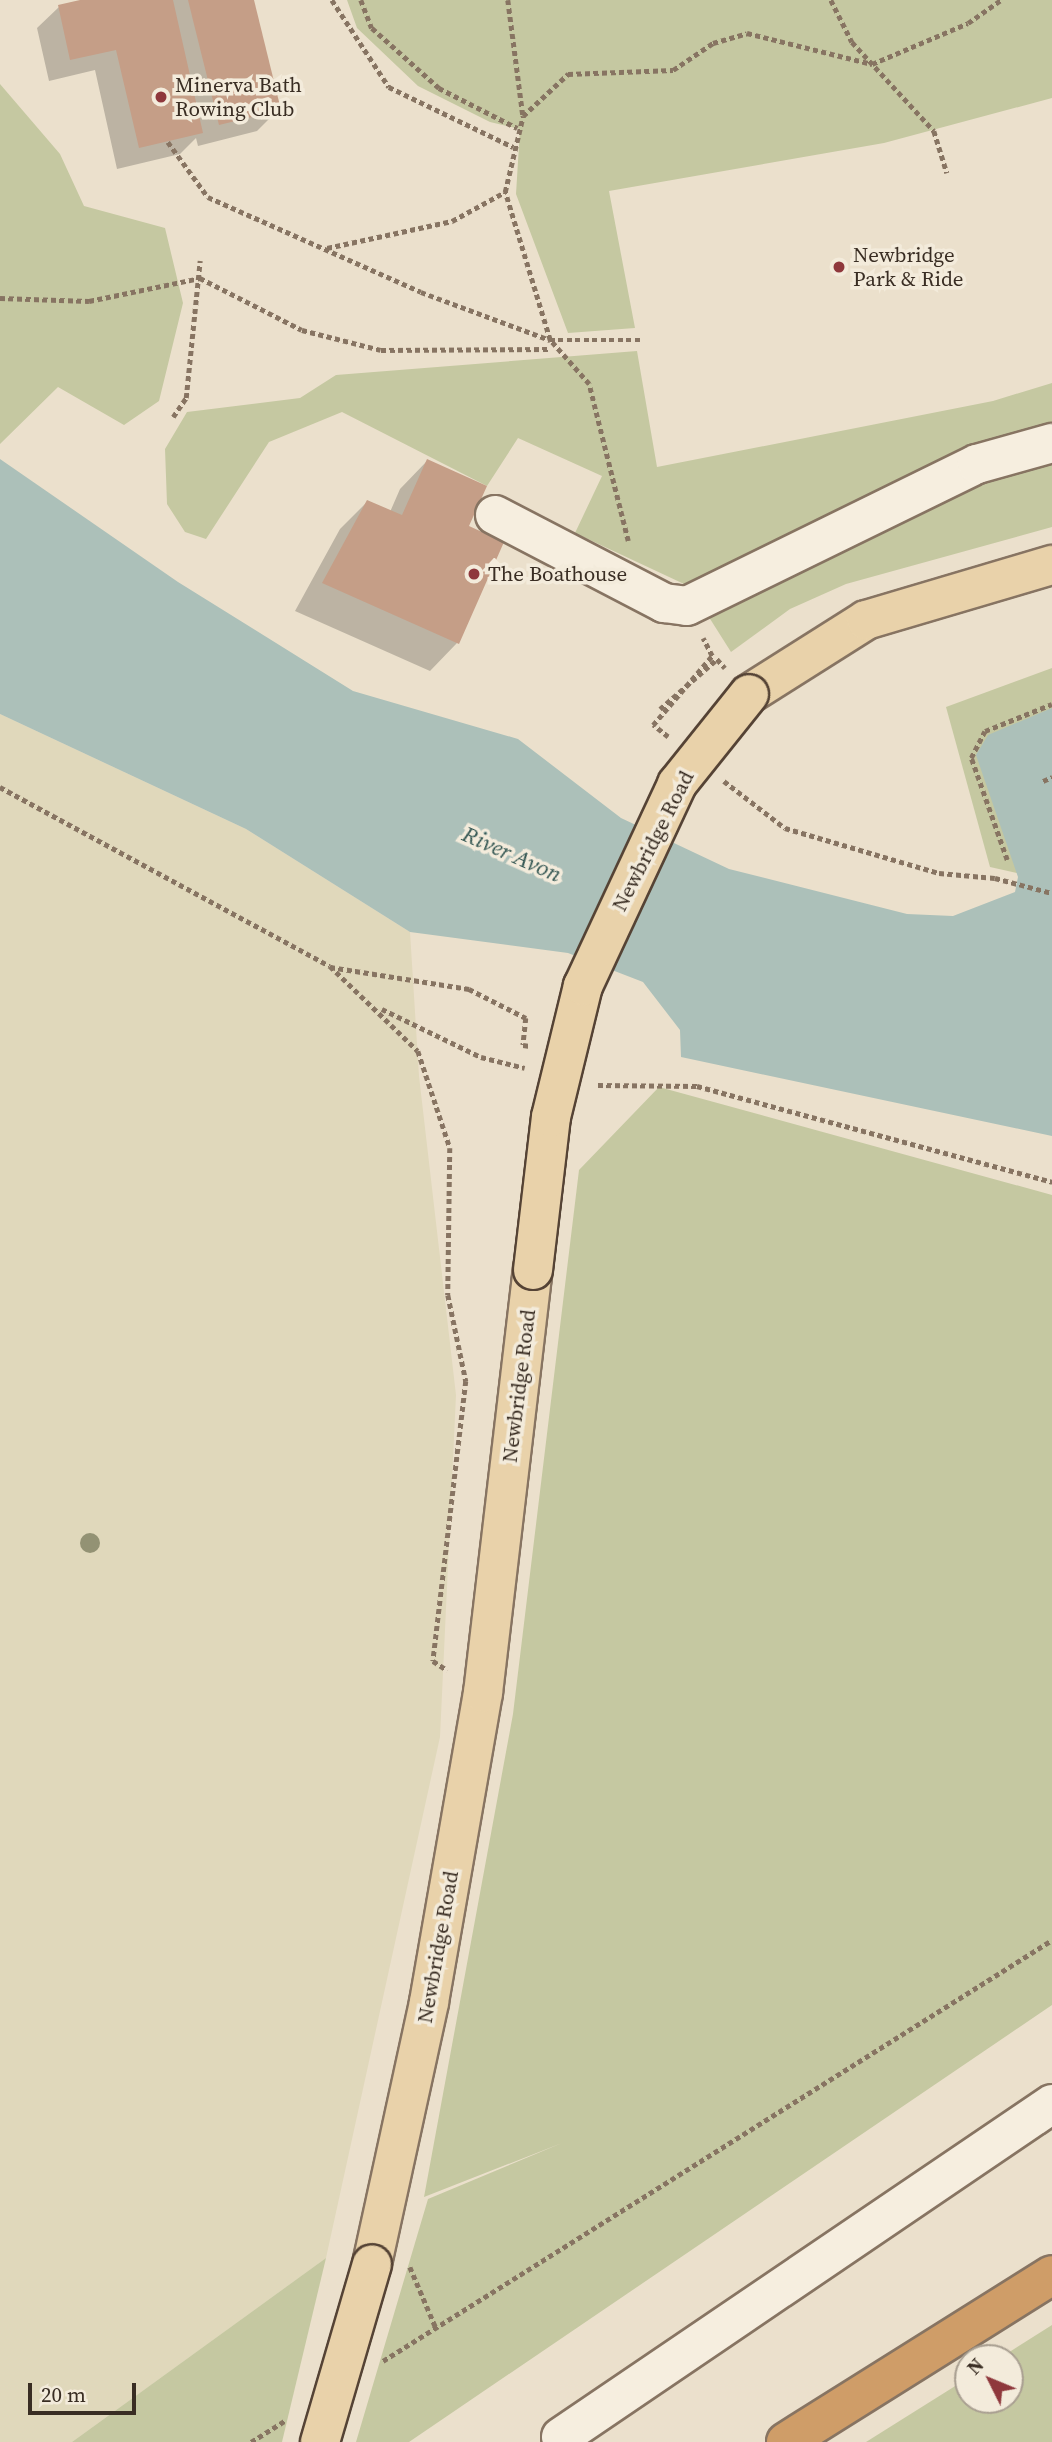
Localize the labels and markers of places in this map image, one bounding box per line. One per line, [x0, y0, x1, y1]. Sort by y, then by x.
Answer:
place label: Minerva Bath Rowing Club [175, 72, 302, 122]
marker: Minerva Bath Rowing Club [153, 89, 169, 105]
place label: Newbridge Park & Ride [853, 242, 964, 292]
marker: Newbridge Park & Ride [831, 259, 847, 275]
place label: The Boathouse [488, 561, 627, 587]
marker: The Boathouse [466, 566, 482, 582]

